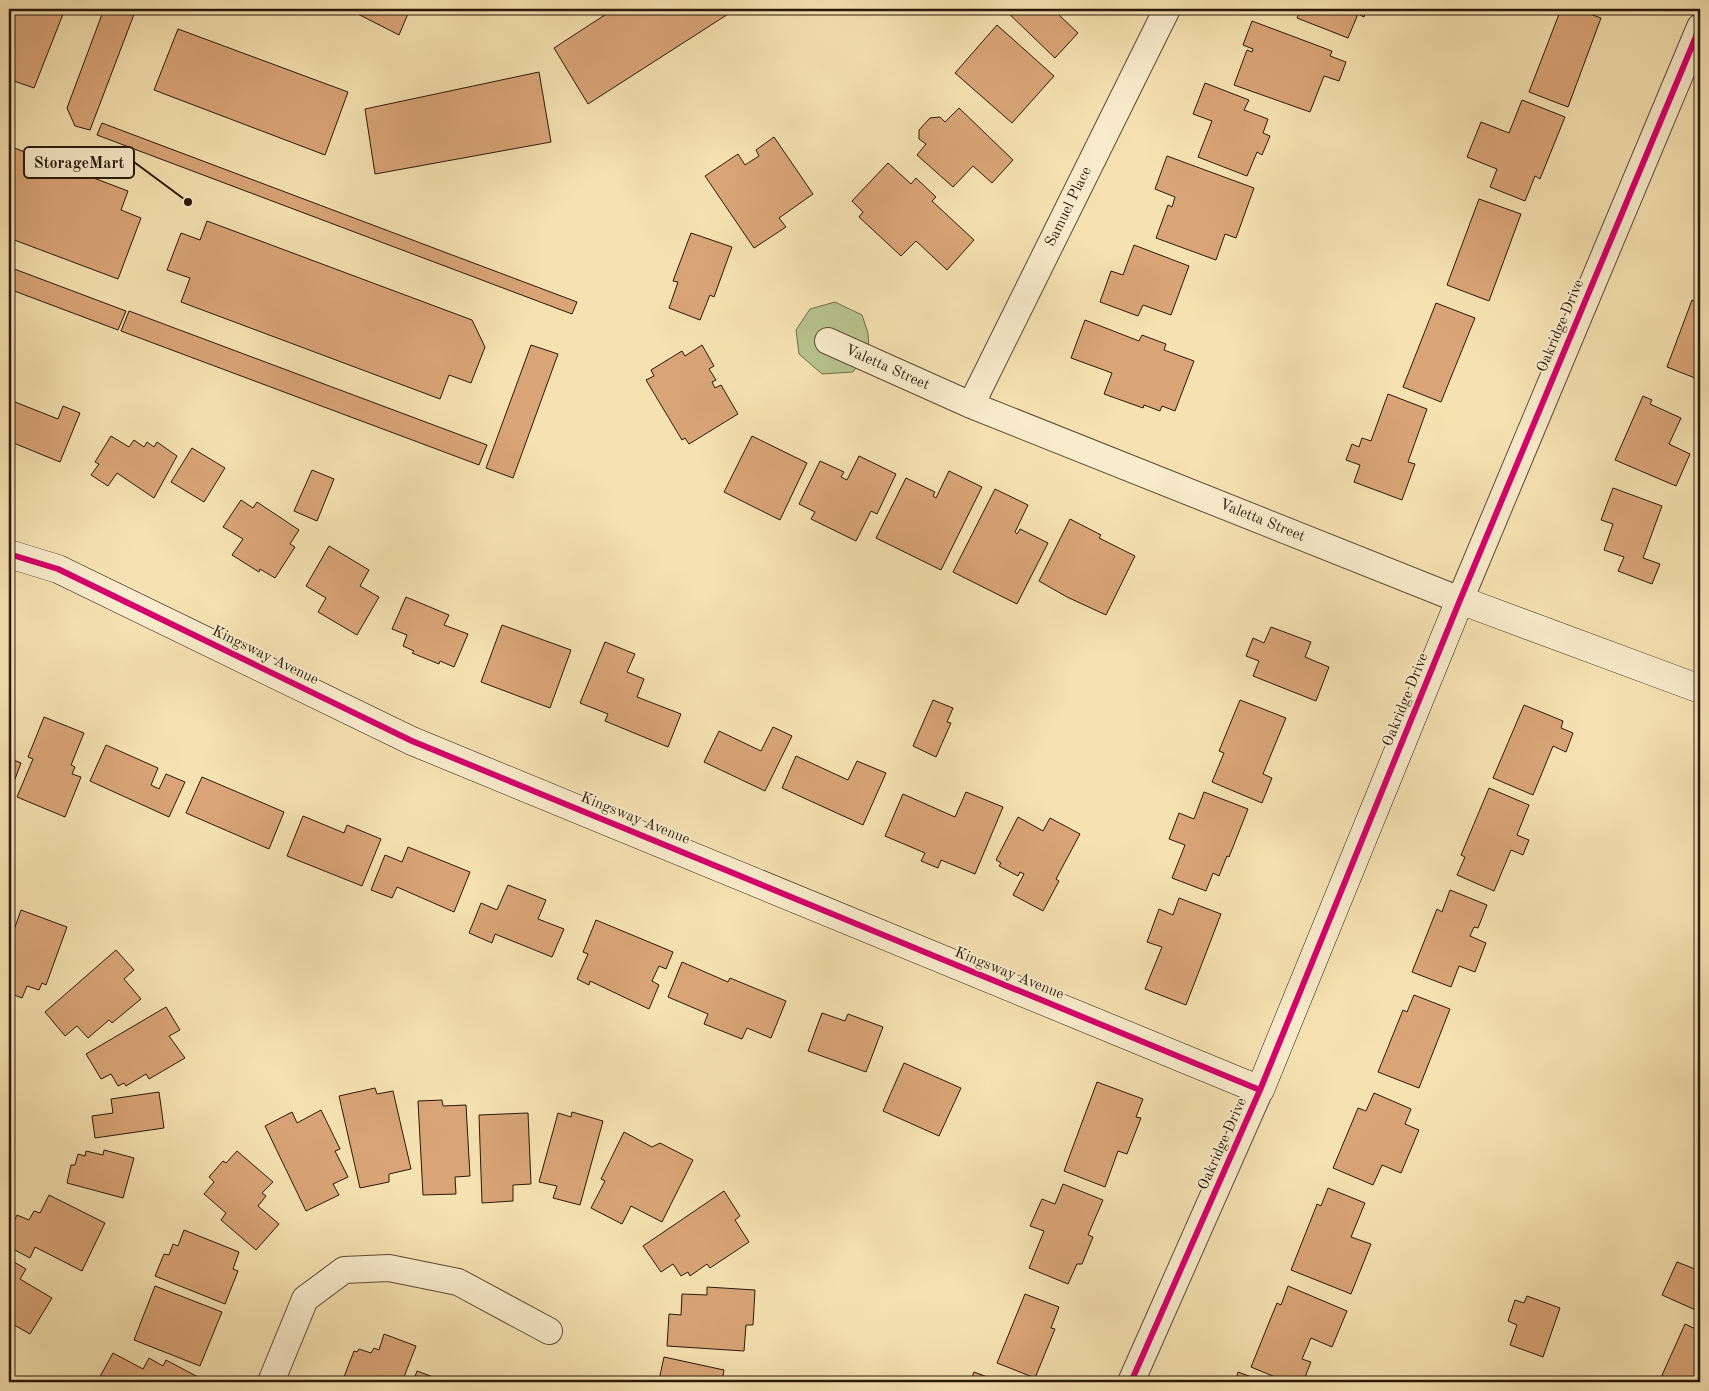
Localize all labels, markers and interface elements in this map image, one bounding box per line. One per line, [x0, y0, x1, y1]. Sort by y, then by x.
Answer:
callout: StorageMart [24, 147, 134, 178]
text: StorageMart [34, 156, 124, 172]
street label: Samuel Place [1043, 165, 1095, 249]
street label: Oakridge Drive [1535, 277, 1587, 374]
street label: Valetta Street [843, 343, 931, 393]
street label: Valetta Street [1217, 497, 1307, 545]
street label: Kingsway Avenue [209, 624, 321, 688]
street label: Oakridge Drive [1381, 651, 1432, 749]
street label: Kingsway Avenue [578, 790, 692, 848]
street label: Kingsway Avenue [952, 945, 1066, 1003]
street label: Oakridge Drive [1196, 1096, 1250, 1192]

